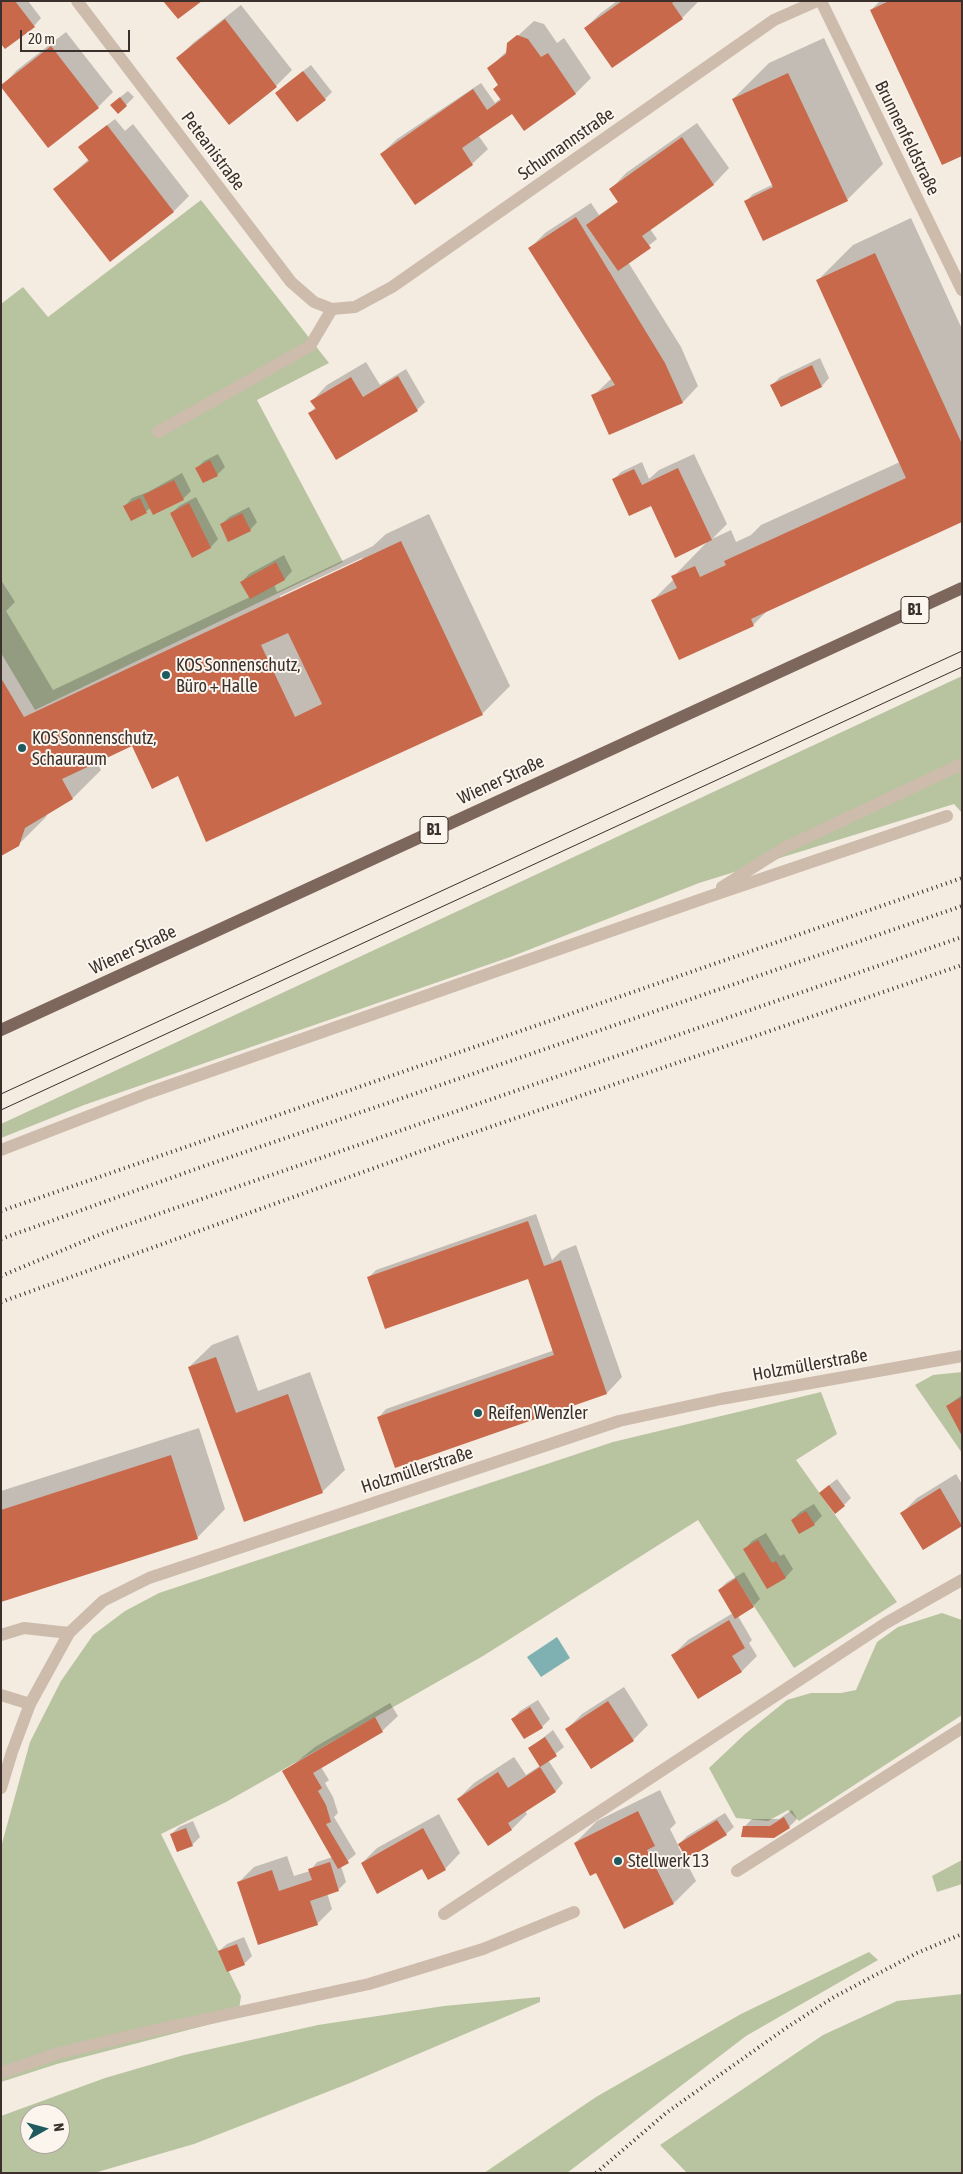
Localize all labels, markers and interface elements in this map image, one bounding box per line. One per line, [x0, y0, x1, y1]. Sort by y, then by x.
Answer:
scale bar [22, 20, 132, 52]
text: 20 m [28, 30, 55, 47]
street label: Brunnenfeldstraße [870, 77, 944, 199]
street label: Schumannstraße [514, 103, 618, 185]
street label: Peteanistraße [176, 107, 250, 195]
road number: B1 [901, 596, 929, 624]
place label: KOS Sonnenschutz, Büro + Halle [176, 654, 301, 696]
marker: KOS Sonnenschutz, Büro + Halle [160, 669, 172, 681]
place label: KOS Sonnenschutz, Schauraum [32, 727, 157, 770]
marker: KOS Sonnenschutz, Schauraum [16, 742, 28, 754]
street label: Wiener Straße [454, 751, 548, 809]
road number: B1 [420, 816, 448, 844]
street label: Wiener Straße [86, 921, 180, 979]
street label: Holzmüllerstraße [751, 1344, 869, 1386]
place label: Reifen Wenzler [488, 1402, 588, 1424]
marker: Reifen Wenzler [472, 1407, 484, 1419]
street label: Holzmüllerstraße [358, 1442, 476, 1498]
place label: Stellwerk 13 [628, 1850, 709, 1872]
marker: Stellwerk 13 [612, 1855, 624, 1867]
north arrow [20, 2104, 70, 2154]
text: N [50, 2122, 67, 2132]

